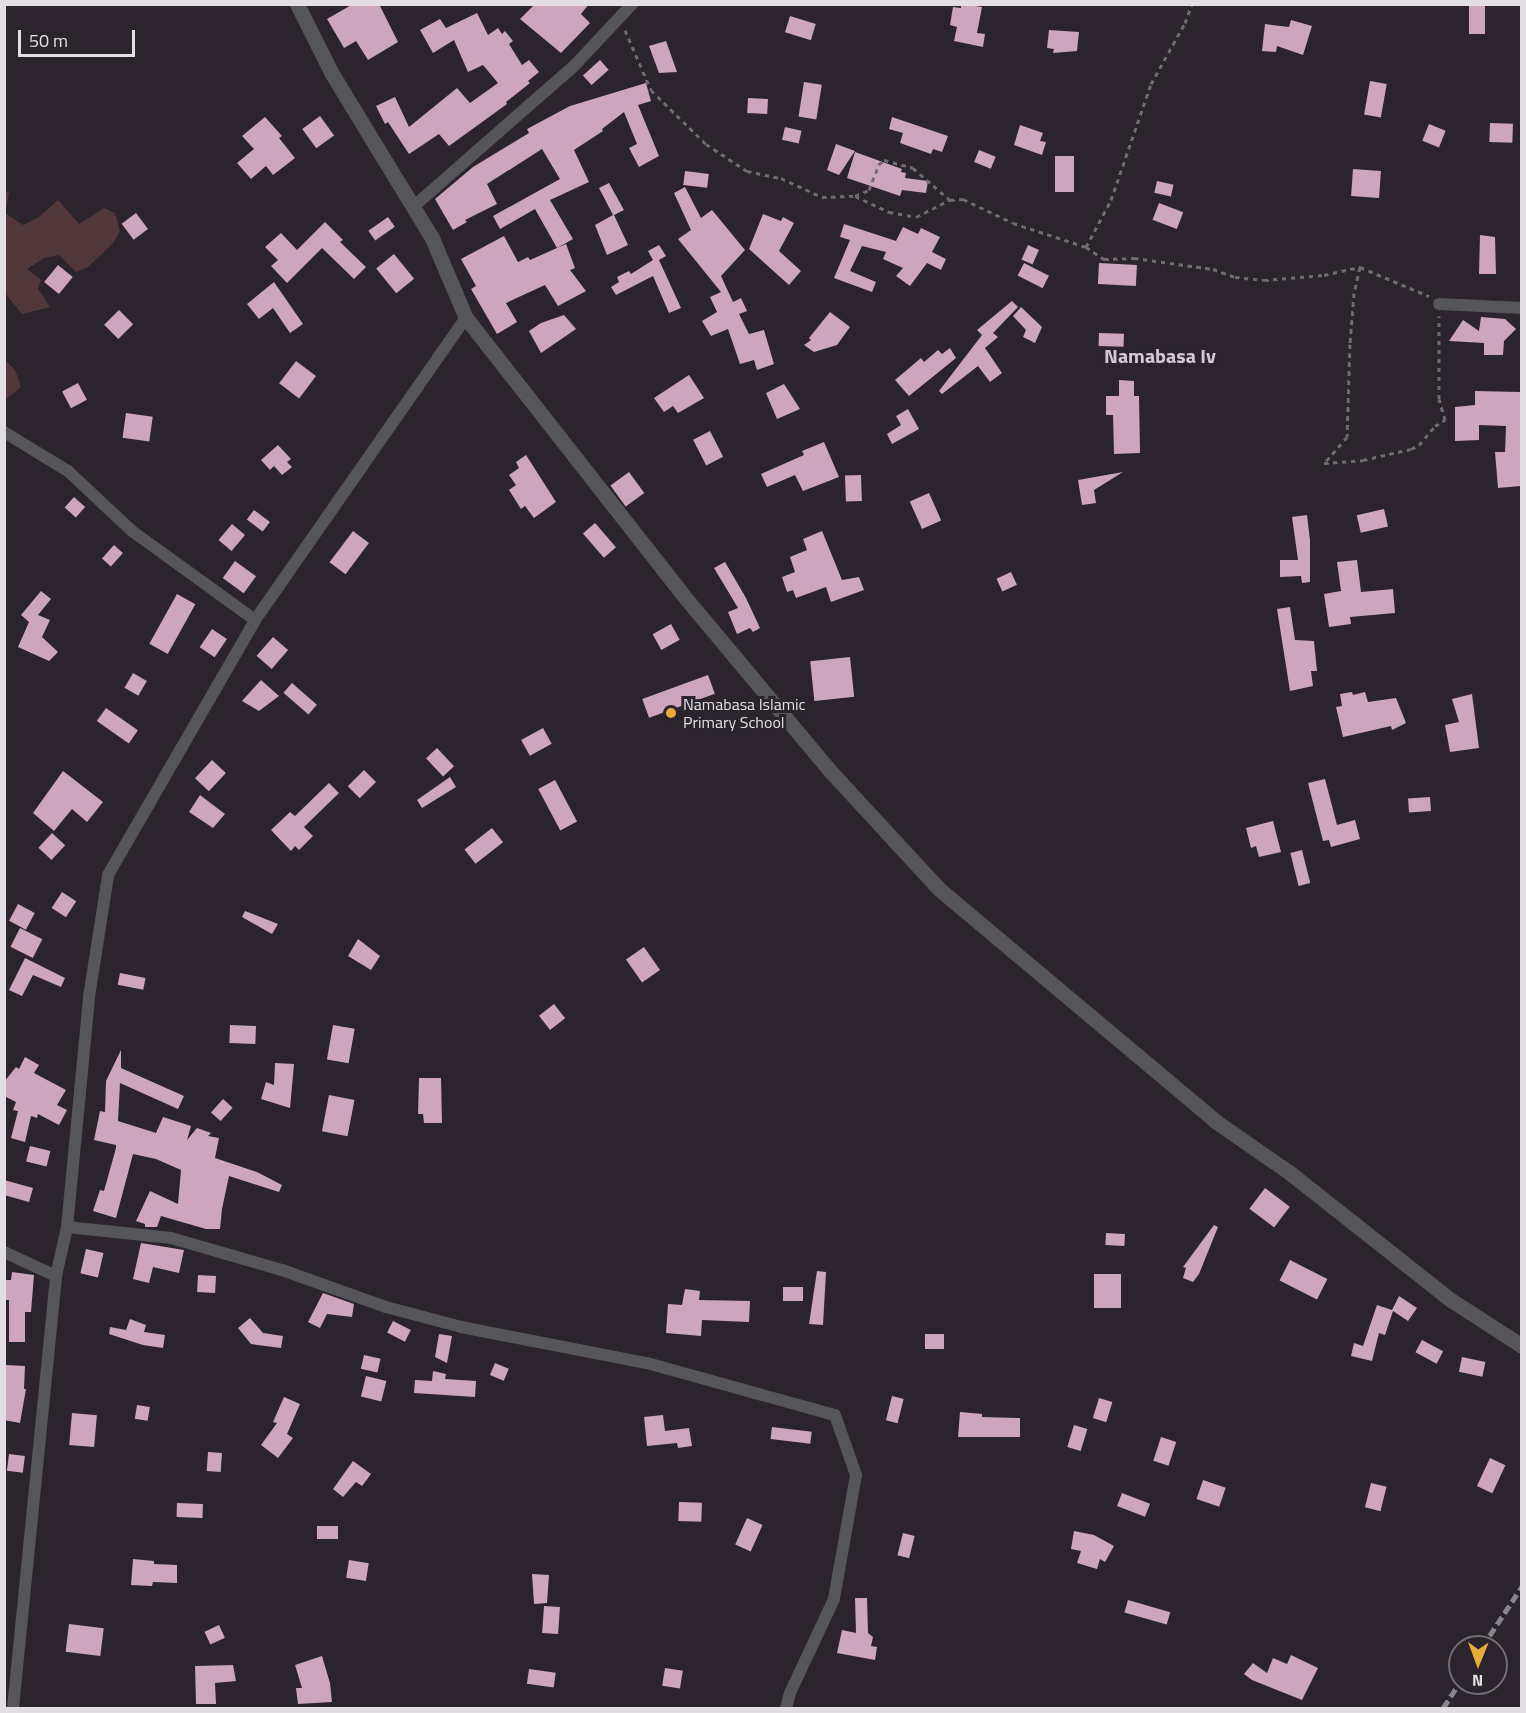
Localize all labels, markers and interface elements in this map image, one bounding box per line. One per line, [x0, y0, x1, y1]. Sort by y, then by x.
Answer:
scale bar [21, 18, 138, 56]
text: 50 m [29, 27, 68, 54]
district label: Namabasa Iv [1104, 343, 1216, 367]
place label: Namabasa Islamic Primary School [683, 694, 806, 732]
marker: Namabasa Islamic Primary School [664, 706, 678, 720]
north arrow [1448, 1635, 1508, 1695]
text: N [1472, 1669, 1483, 1693]

